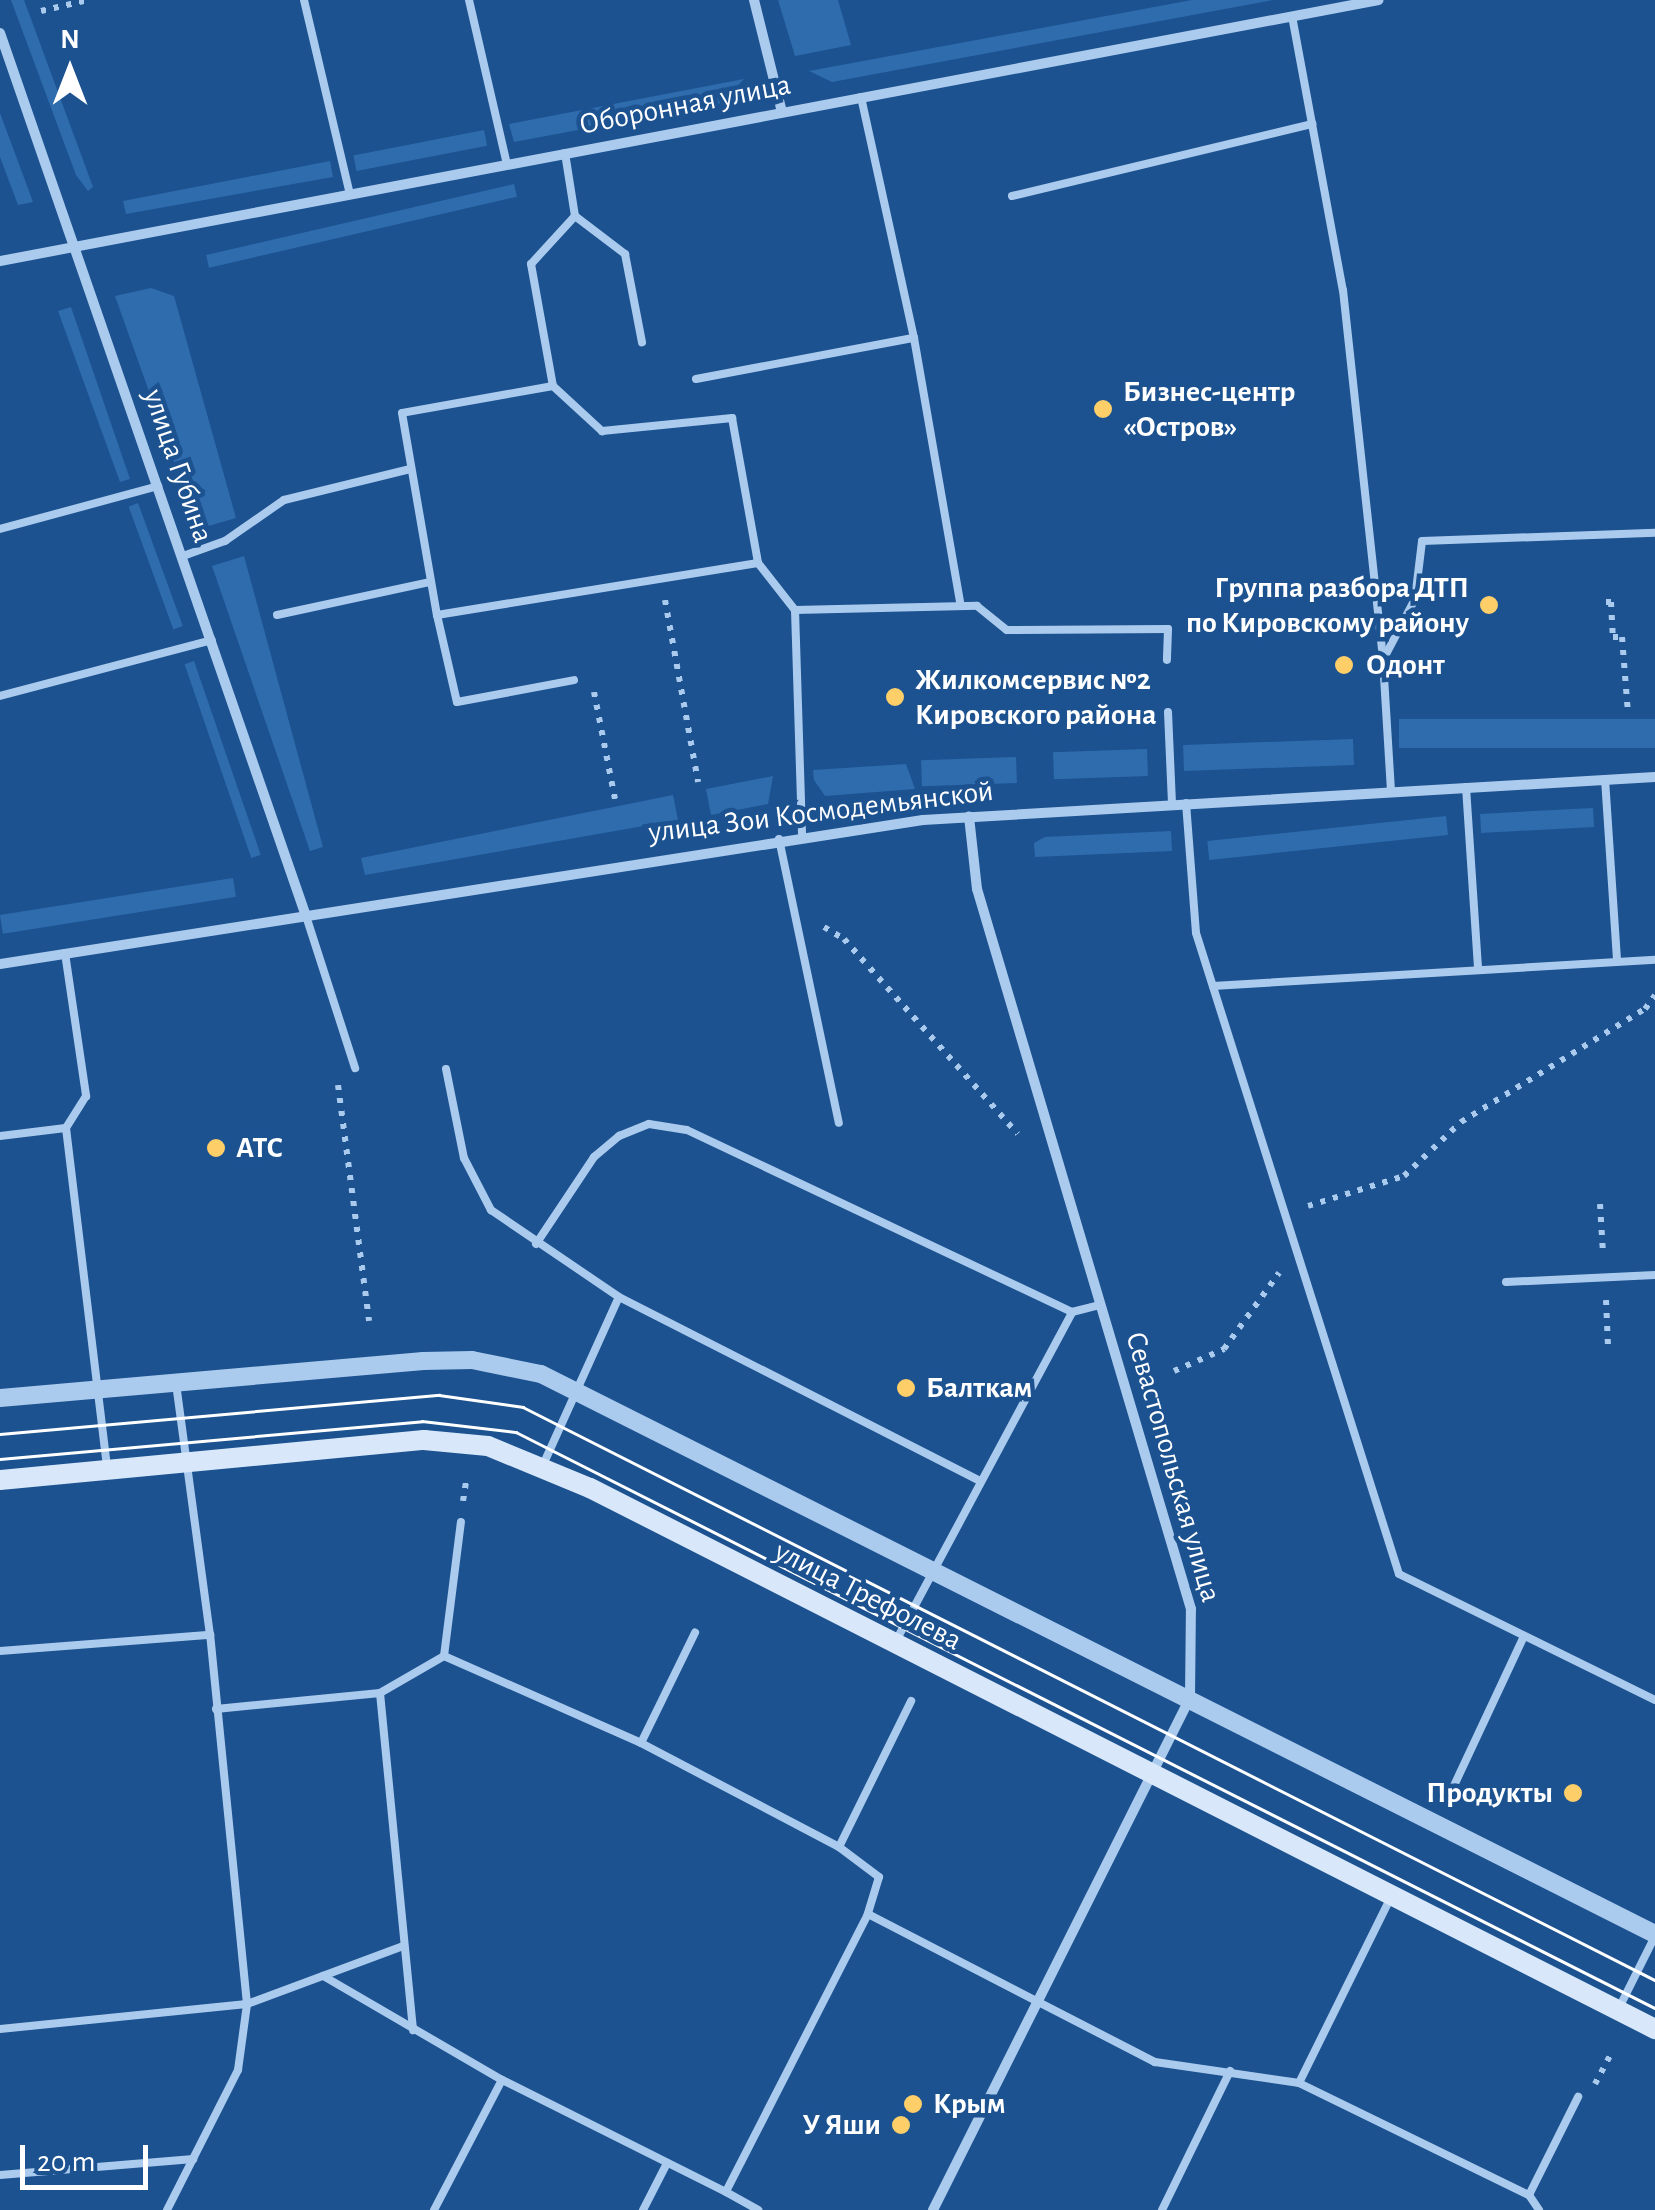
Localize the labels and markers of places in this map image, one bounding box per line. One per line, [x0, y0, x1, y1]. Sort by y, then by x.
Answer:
place label: Бизнес-центр «Остров» [1123, 374, 1295, 444]
marker: Бизнес-центр «Остров» [1092, 398, 1114, 420]
place label: Группа разбора ДТП по Кировскому району [1186, 570, 1469, 640]
marker: Группа разбора ДТП по Кировскому району [1478, 594, 1500, 616]
place label: Одонт [1366, 647, 1445, 683]
marker: Одонт [1331, 652, 1357, 678]
place label: Жилкомсервис №2 Кировского района [915, 662, 1156, 732]
marker: Жилкомсервис №2 Кировского района [884, 686, 906, 708]
place label: АТС [236, 1130, 283, 1166]
marker: АТС [205, 1137, 227, 1159]
place label: Балткам [926, 1370, 1032, 1406]
marker: Балткам [895, 1377, 917, 1399]
place label: Продукты [1426, 1775, 1553, 1811]
marker: Продукты [1562, 1782, 1584, 1804]
place label: Крым [933, 2086, 1006, 2122]
marker: Крым [902, 2093, 924, 2115]
place label: У Яши [803, 2107, 881, 2143]
marker: У Яши [890, 2114, 912, 2136]

